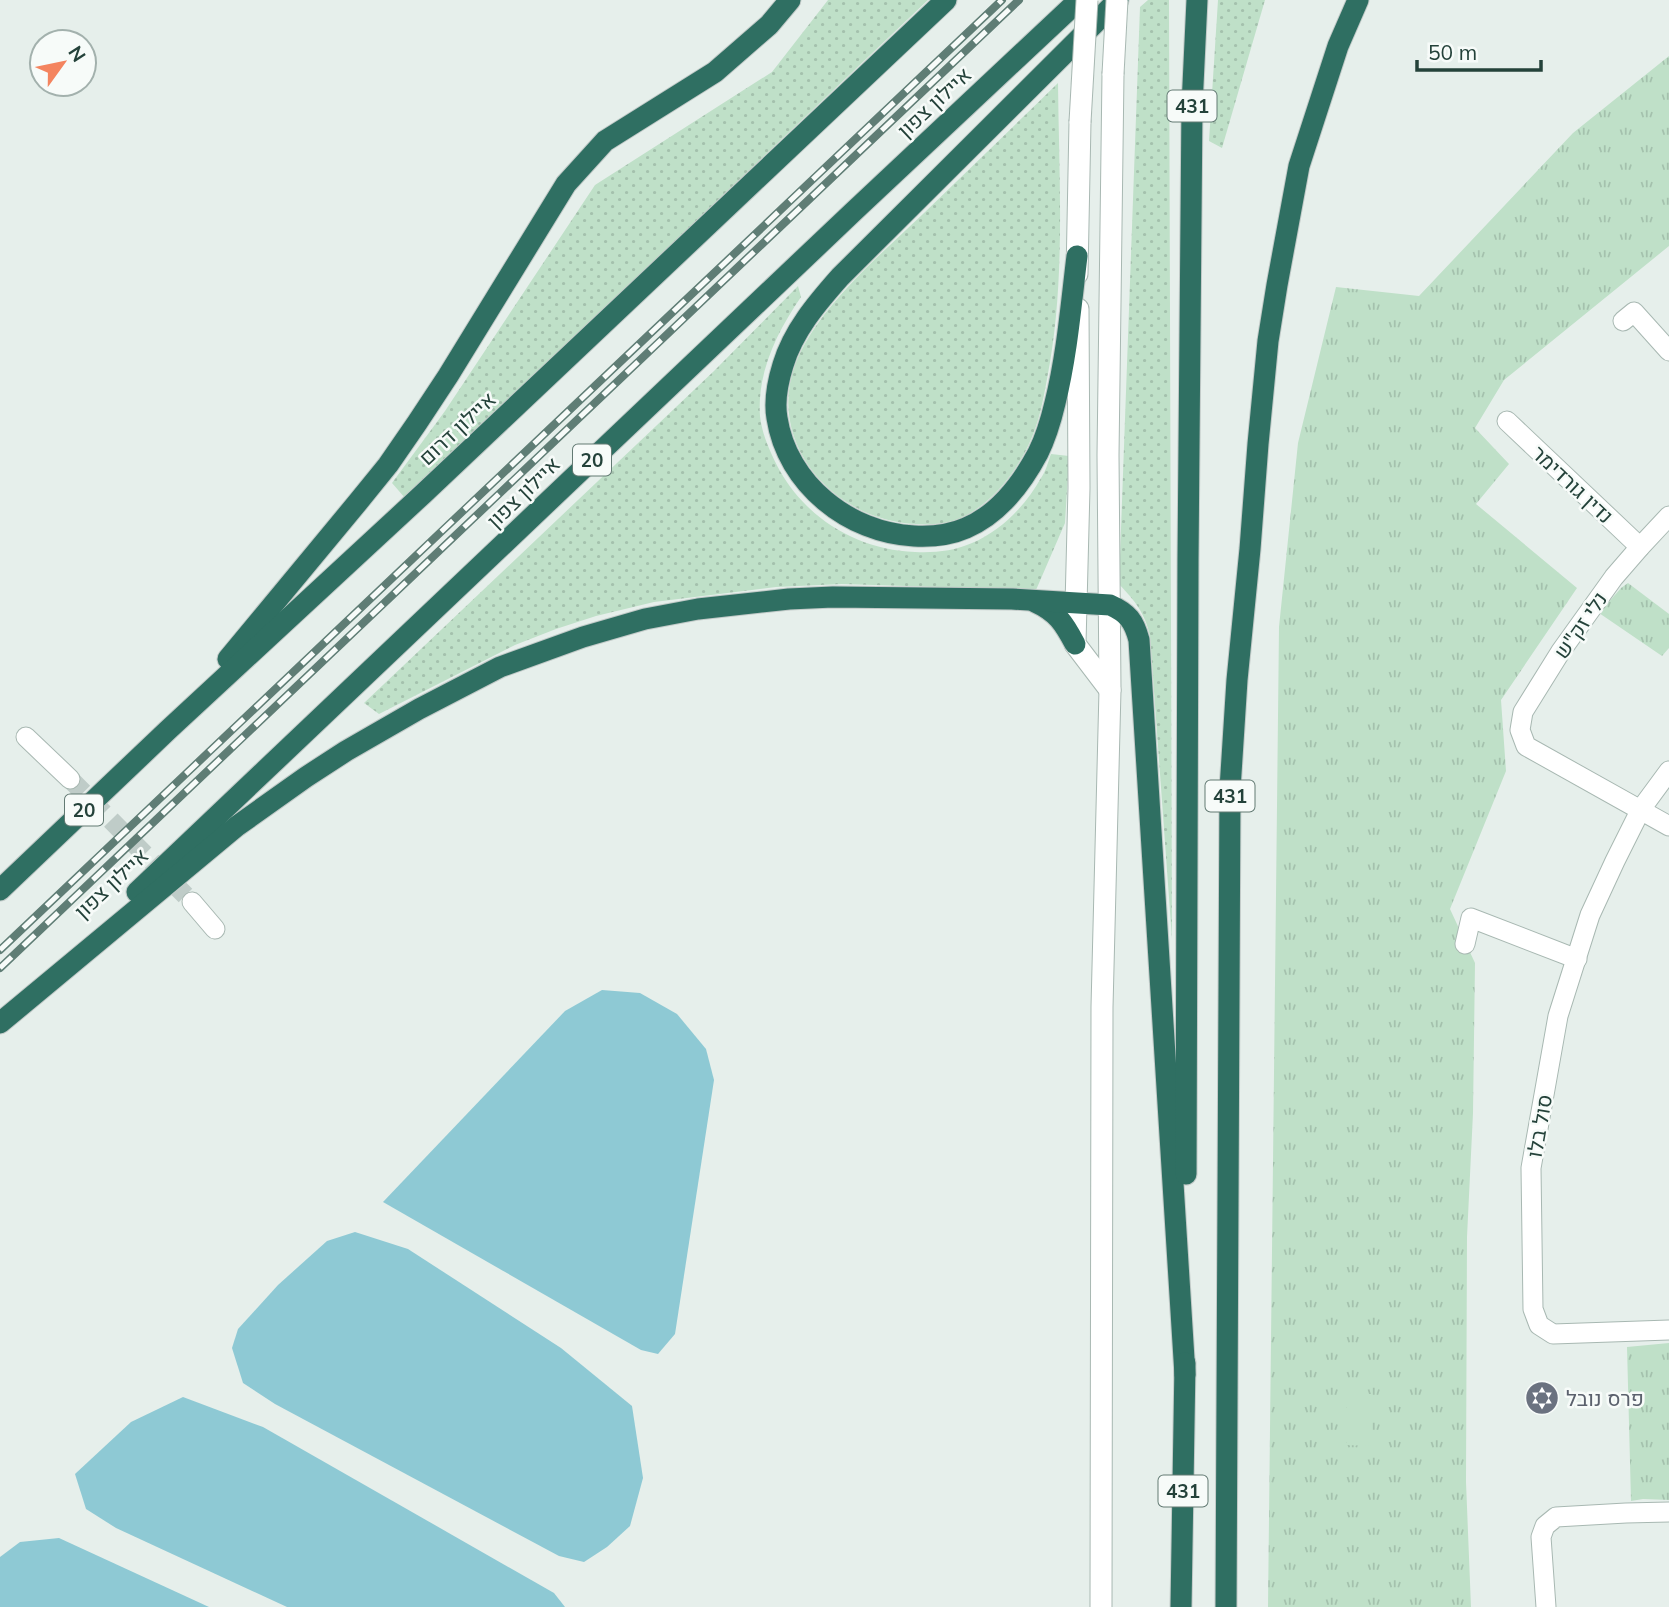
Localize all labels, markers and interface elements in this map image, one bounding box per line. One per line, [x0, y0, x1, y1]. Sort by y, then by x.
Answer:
north arrow [28, 28, 98, 98]
scale bar [1417, 28, 1541, 72]
text: 50 m [1428, 39, 1477, 65]
text: N [63, 41, 91, 66]
street label: איילון צפון [892, 61, 976, 143]
road number: 431 [1168, 90, 1216, 122]
street label: איילון דרום [413, 386, 501, 470]
street label: נדין גורדימר [1527, 440, 1619, 528]
road number: 20 [573, 444, 611, 475]
street label: איילון צפון [481, 451, 565, 533]
street label: נלי זק"ש [1548, 587, 1612, 663]
road number: 431 [1206, 780, 1254, 811]
road number: 20 [65, 794, 103, 825]
street label: איילון צפון [69, 842, 153, 924]
street label: סול בלו [1521, 1092, 1557, 1160]
synagogue icon: פרס נובל [1523, 1379, 1561, 1417]
place label: פרס נובל [1566, 1385, 1644, 1411]
road number: 431 [1158, 1476, 1208, 1506]

